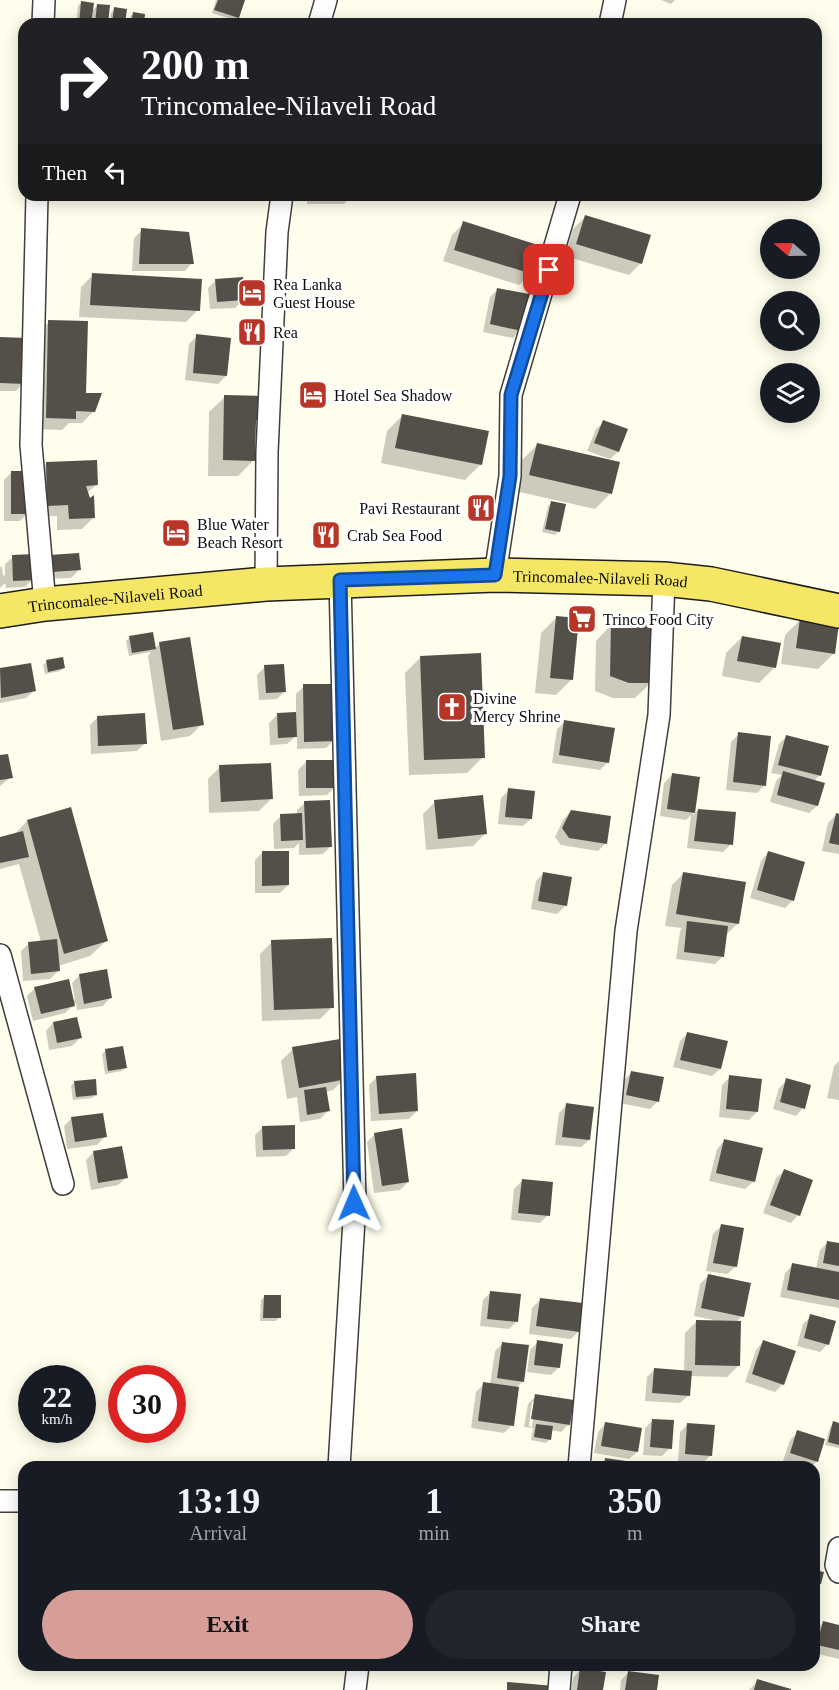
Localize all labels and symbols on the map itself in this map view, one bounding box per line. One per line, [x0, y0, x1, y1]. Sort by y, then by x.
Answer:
north arrow [760, 219, 820, 279]
pin [523, 244, 574, 295]
place label: Rea Lanka Guest House [273, 276, 355, 311]
hotel icon: Rea Lanka Guest House [236, 277, 268, 309]
restaurant icon: Rea [236, 316, 268, 348]
place label: Rea [273, 324, 298, 341]
hotel icon: Hotel Sea Shadow [297, 379, 329, 411]
place label: Hotel Sea Shadow [334, 387, 453, 404]
restaurant icon: Pavi Restaurant [465, 492, 497, 524]
place label: Pavi Restaurant [359, 500, 461, 517]
place label: Blue Water Beach Resort [197, 516, 283, 551]
hotel icon: Blue Water Beach Resort [160, 517, 192, 549]
restaurant icon: Crab Sea Food [310, 519, 342, 551]
place label: Crab Sea Food [347, 527, 442, 544]
street label: Trincomalee-Nilaveli Road [513, 567, 689, 590]
street label: Trincomalee-Nilaveli Road [27, 581, 203, 615]
supermarket icon: Trinco Food City [566, 603, 598, 635]
place label: Trinco Food City [603, 611, 714, 629]
place label: Divine Mercy Shrine [473, 690, 561, 726]
church icon: Divine Mercy Shrine [436, 691, 468, 723]
position arrow [322, 1171, 386, 1235]
speed limit sign: 30 [108, 1365, 186, 1443]

